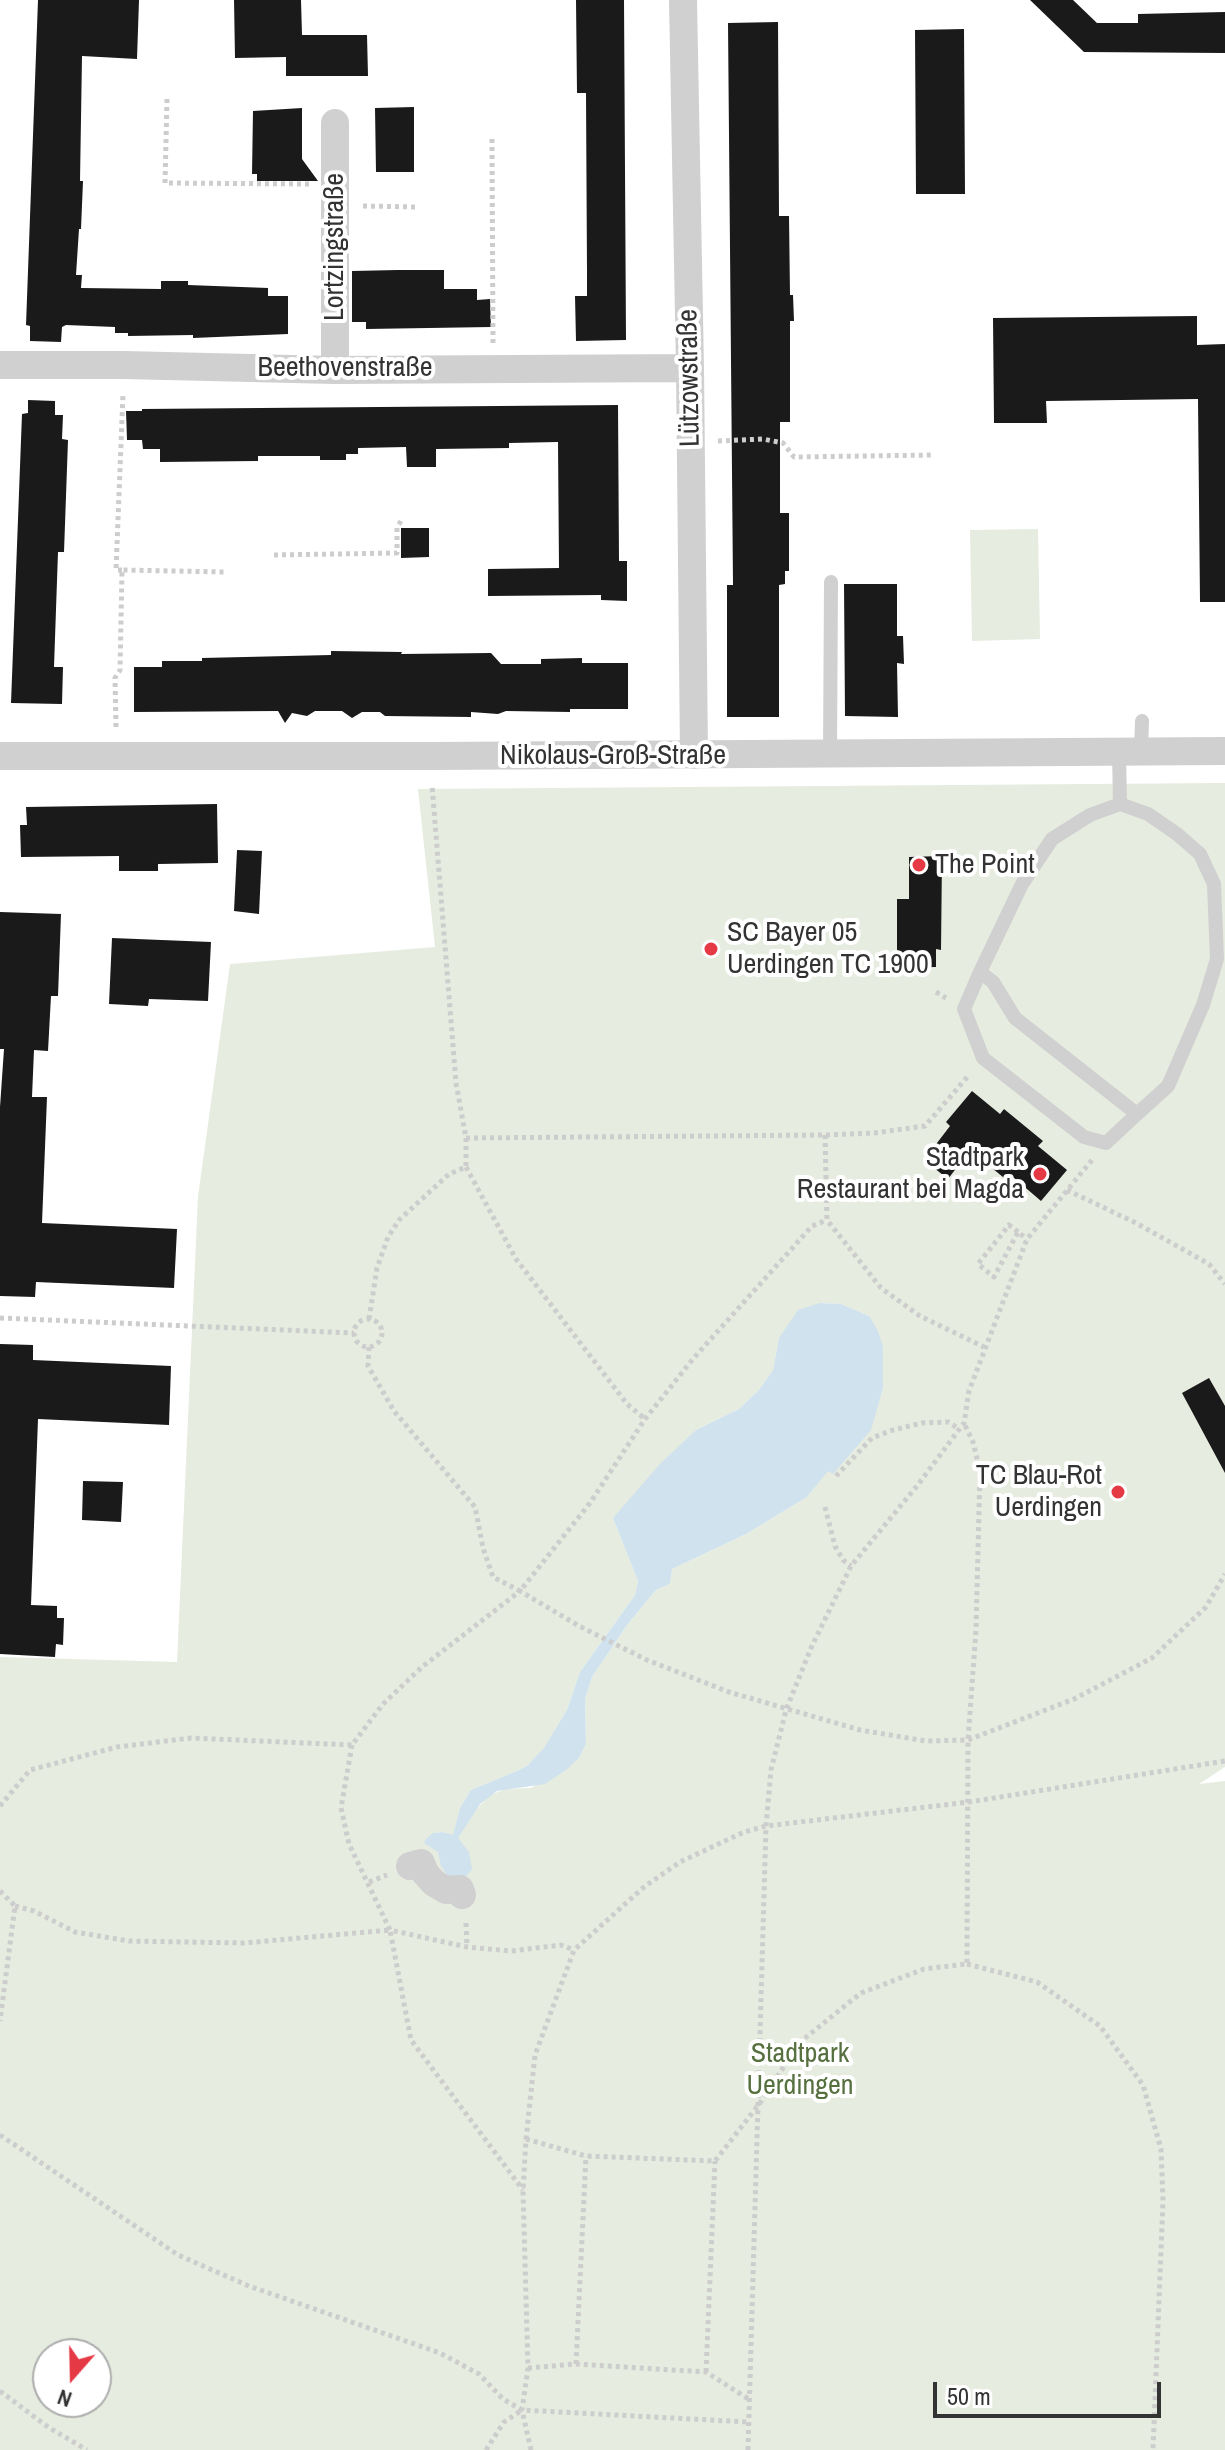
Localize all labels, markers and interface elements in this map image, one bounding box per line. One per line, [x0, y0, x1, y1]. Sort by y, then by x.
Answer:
street label: Lortzingstraße [318, 173, 352, 321]
street label: Lützowstraße [672, 309, 708, 447]
street label: Beethovenstraße [258, 351, 432, 385]
street label: Nikolaus-Groß-Straße [500, 739, 726, 773]
place label: The Point [935, 848, 1035, 882]
marker: The Point [910, 856, 928, 874]
place label: SC Bayer 05 Uerdingen TC 1900 [727, 916, 929, 982]
marker: SC Bayer 05 Uerdingen TC 1900 [702, 940, 720, 958]
place label: Stadtpark Restaurant bei Magda [797, 1141, 1024, 1207]
marker: Stadtpark Restaurant bei Magda [1031, 1165, 1049, 1183]
place label: TC Blau-Rot Uerdingen [976, 1459, 1102, 1525]
marker: TC Blau-Rot Uerdingen [1109, 1483, 1127, 1501]
park label: Stadtpark Uerdingen [746, 2037, 854, 2103]
north arrow [32, 2338, 112, 2418]
scale bar [937, 2366, 1165, 2416]
text: 50 m [947, 2380, 991, 2412]
text: N [53, 2382, 76, 2415]

